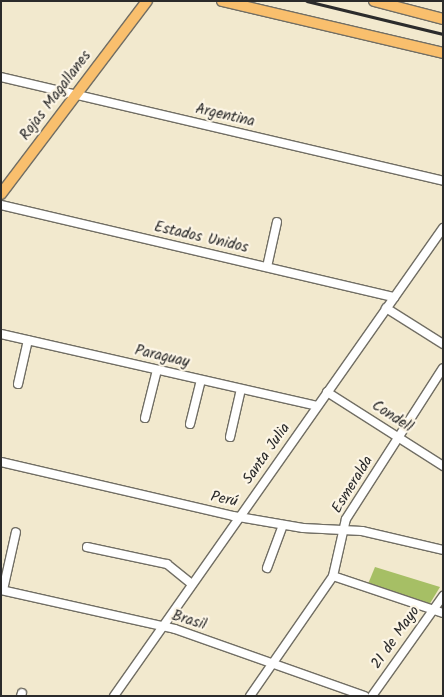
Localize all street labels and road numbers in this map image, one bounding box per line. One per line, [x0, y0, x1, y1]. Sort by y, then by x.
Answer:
street label: Rojas Magallanes [17, 48, 95, 144]
street label: Argentina [194, 100, 256, 132]
street label: Estados Unidos [152, 218, 250, 258]
street label: Paraguay [133, 342, 191, 372]
street label: Condell [368, 397, 416, 437]
street label: Santa Julia [239, 420, 295, 488]
street label: Esmeralda [328, 453, 378, 517]
street label: Perú [209, 488, 239, 512]
street label: 21 de Mayo [368, 603, 424, 673]
street label: Brasil [170, 607, 208, 635]

